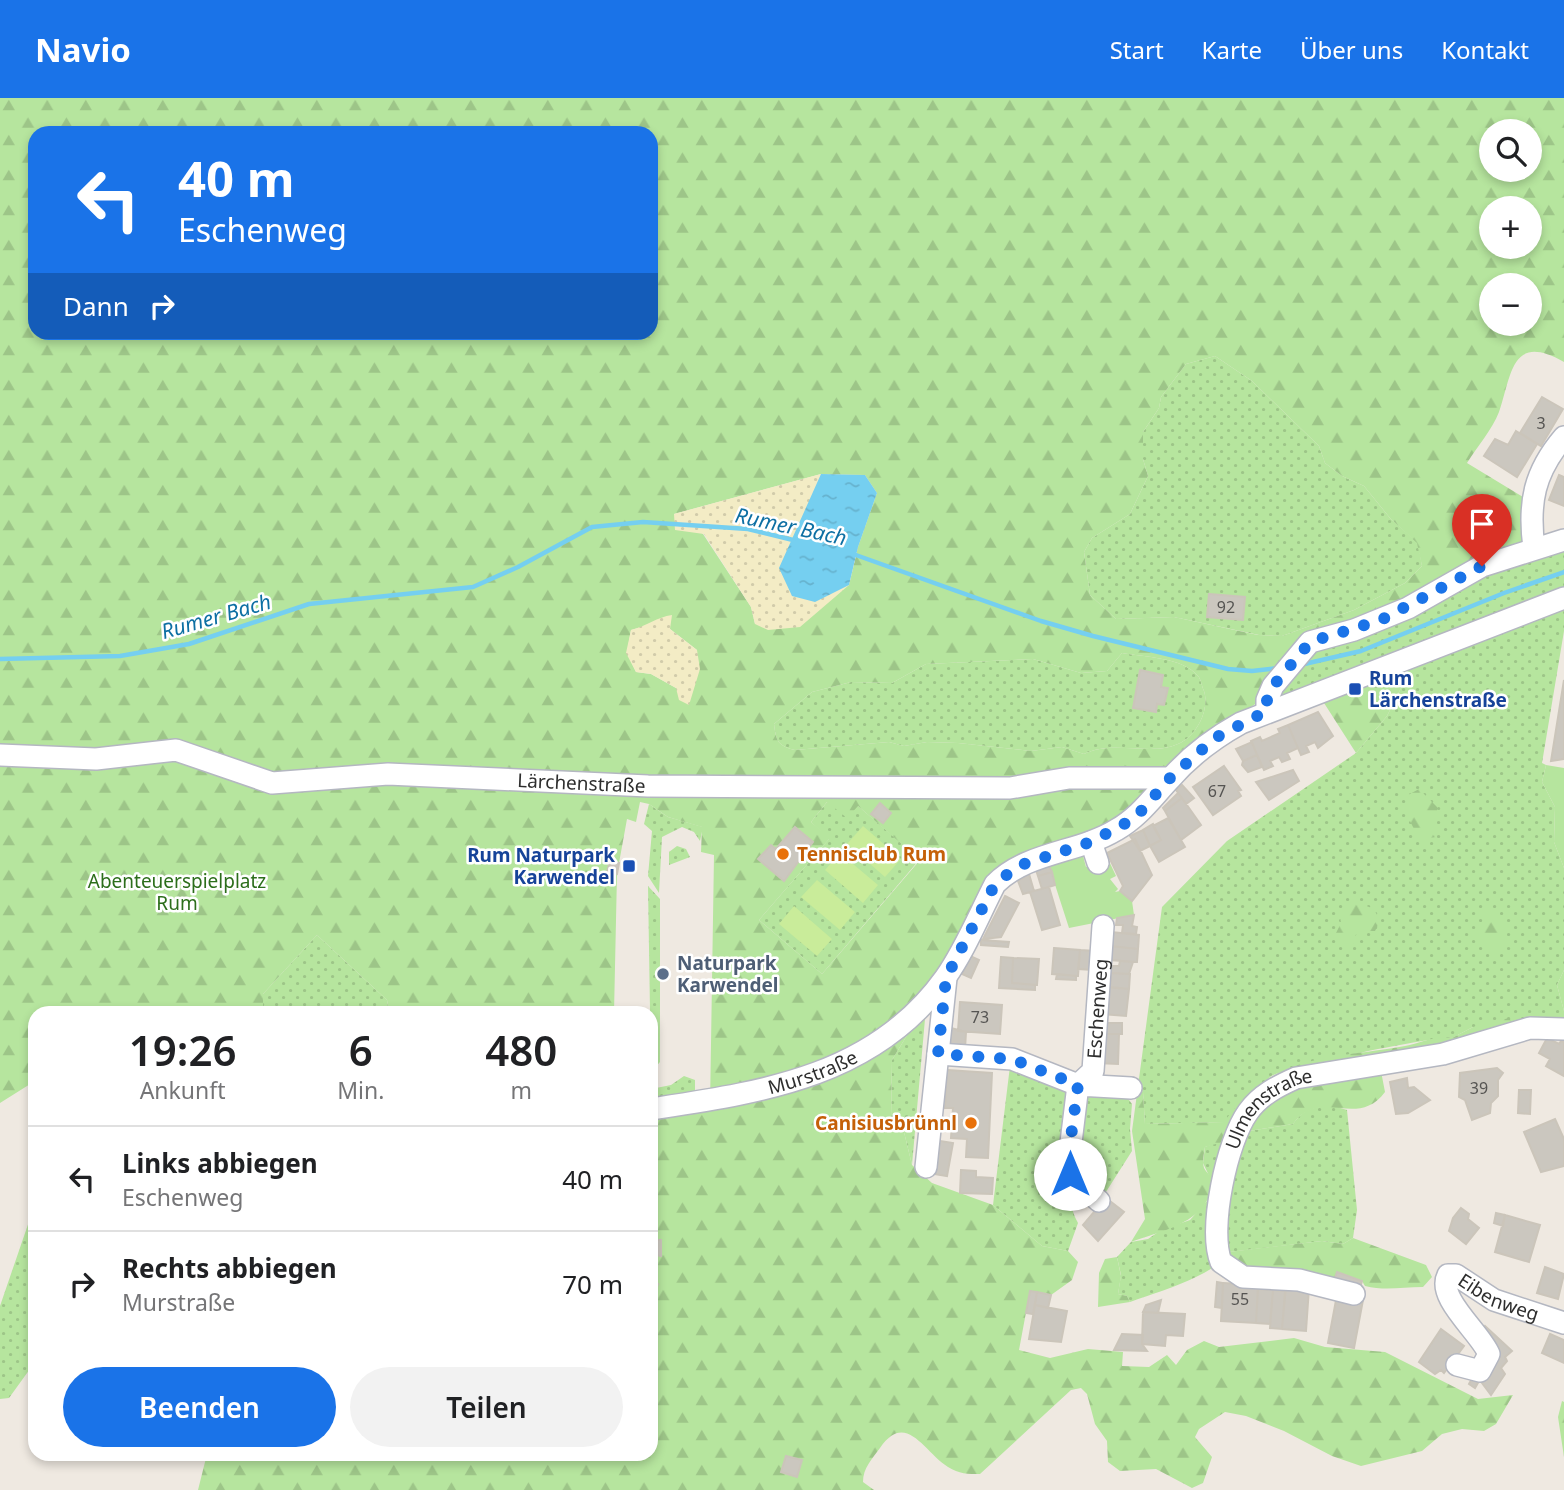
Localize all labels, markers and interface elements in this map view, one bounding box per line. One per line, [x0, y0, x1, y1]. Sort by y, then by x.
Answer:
text: Navio [35, 27, 131, 72]
text: Start [1110, 33, 1164, 66]
text: Karte [1202, 33, 1262, 66]
text: Über uns [1300, 33, 1403, 66]
text: Kontakt [1441, 33, 1529, 66]
map controls [1479, 119, 1542, 336]
button: search [1479, 119, 1542, 182]
text: 40 m [178, 145, 295, 211]
icon: left [63, 154, 154, 245]
button: + [1479, 196, 1542, 259]
text: Eschenweg [178, 208, 347, 251]
button: − [1479, 273, 1542, 336]
icon: right [143, 287, 181, 325]
text: Dann [63, 288, 129, 324]
house number: 3 [1536, 412, 1546, 434]
pin [1452, 494, 1512, 566]
water label: Rumer Bach [733, 501, 849, 551]
icon: arrive [1463, 505, 1501, 543]
water label: Rumer Bach [158, 587, 274, 645]
house number: 92 [1217, 596, 1235, 618]
place label: Rum Lärchenstraße [1369, 665, 1507, 713]
marker: Rum Lärchenstraße [1347, 681, 1363, 697]
street label: Lärchenstraße [517, 767, 646, 799]
house number: 67 [1208, 780, 1226, 802]
place label: Tennisclub Rum [797, 841, 946, 867]
place label: Rum Naturpark Karwendel [467, 842, 615, 890]
marker: Tennisclub Rum [775, 846, 791, 862]
marker: Rum Naturpark Karwendel [621, 858, 637, 874]
park label: Abenteuerspielplatz Rum [88, 868, 266, 916]
place label: Naturpark Karwendel [677, 950, 778, 998]
street label: Eschenweg [1081, 958, 1114, 1060]
marker: Naturpark Karwendel [655, 966, 671, 982]
house number: 73 [971, 1006, 989, 1028]
text: 19:26 [129, 1021, 236, 1078]
text: 6 [349, 1021, 373, 1078]
text: 480 [485, 1021, 557, 1078]
street label: Murstraße [765, 1044, 862, 1100]
street label: Ulmenstraße [1219, 1063, 1314, 1153]
text: Ankunft [140, 1074, 226, 1106]
text: Min. [337, 1074, 384, 1106]
text: m [510, 1074, 532, 1106]
house number: 39 [1470, 1077, 1488, 1099]
place label: Canisiusbrünnl [815, 1110, 957, 1136]
marker: Canisiusbrünnl [963, 1115, 979, 1131]
position arrow [1033, 1137, 1107, 1211]
text: Links abbiegen [122, 1145, 318, 1181]
icon: left [63, 1160, 101, 1198]
text: 40 m [562, 1161, 623, 1197]
text: Eschenweg [122, 1181, 243, 1213]
text: Rechts abbiegen [122, 1250, 337, 1286]
icon: right [63, 1265, 101, 1303]
text: 70 m [562, 1266, 623, 1302]
street label: Eibenweg [1453, 1267, 1542, 1327]
text: Murstraße [122, 1286, 235, 1318]
house number: 55 [1231, 1288, 1249, 1310]
button: Beenden [63, 1367, 336, 1447]
button: Teilen [350, 1367, 623, 1447]

